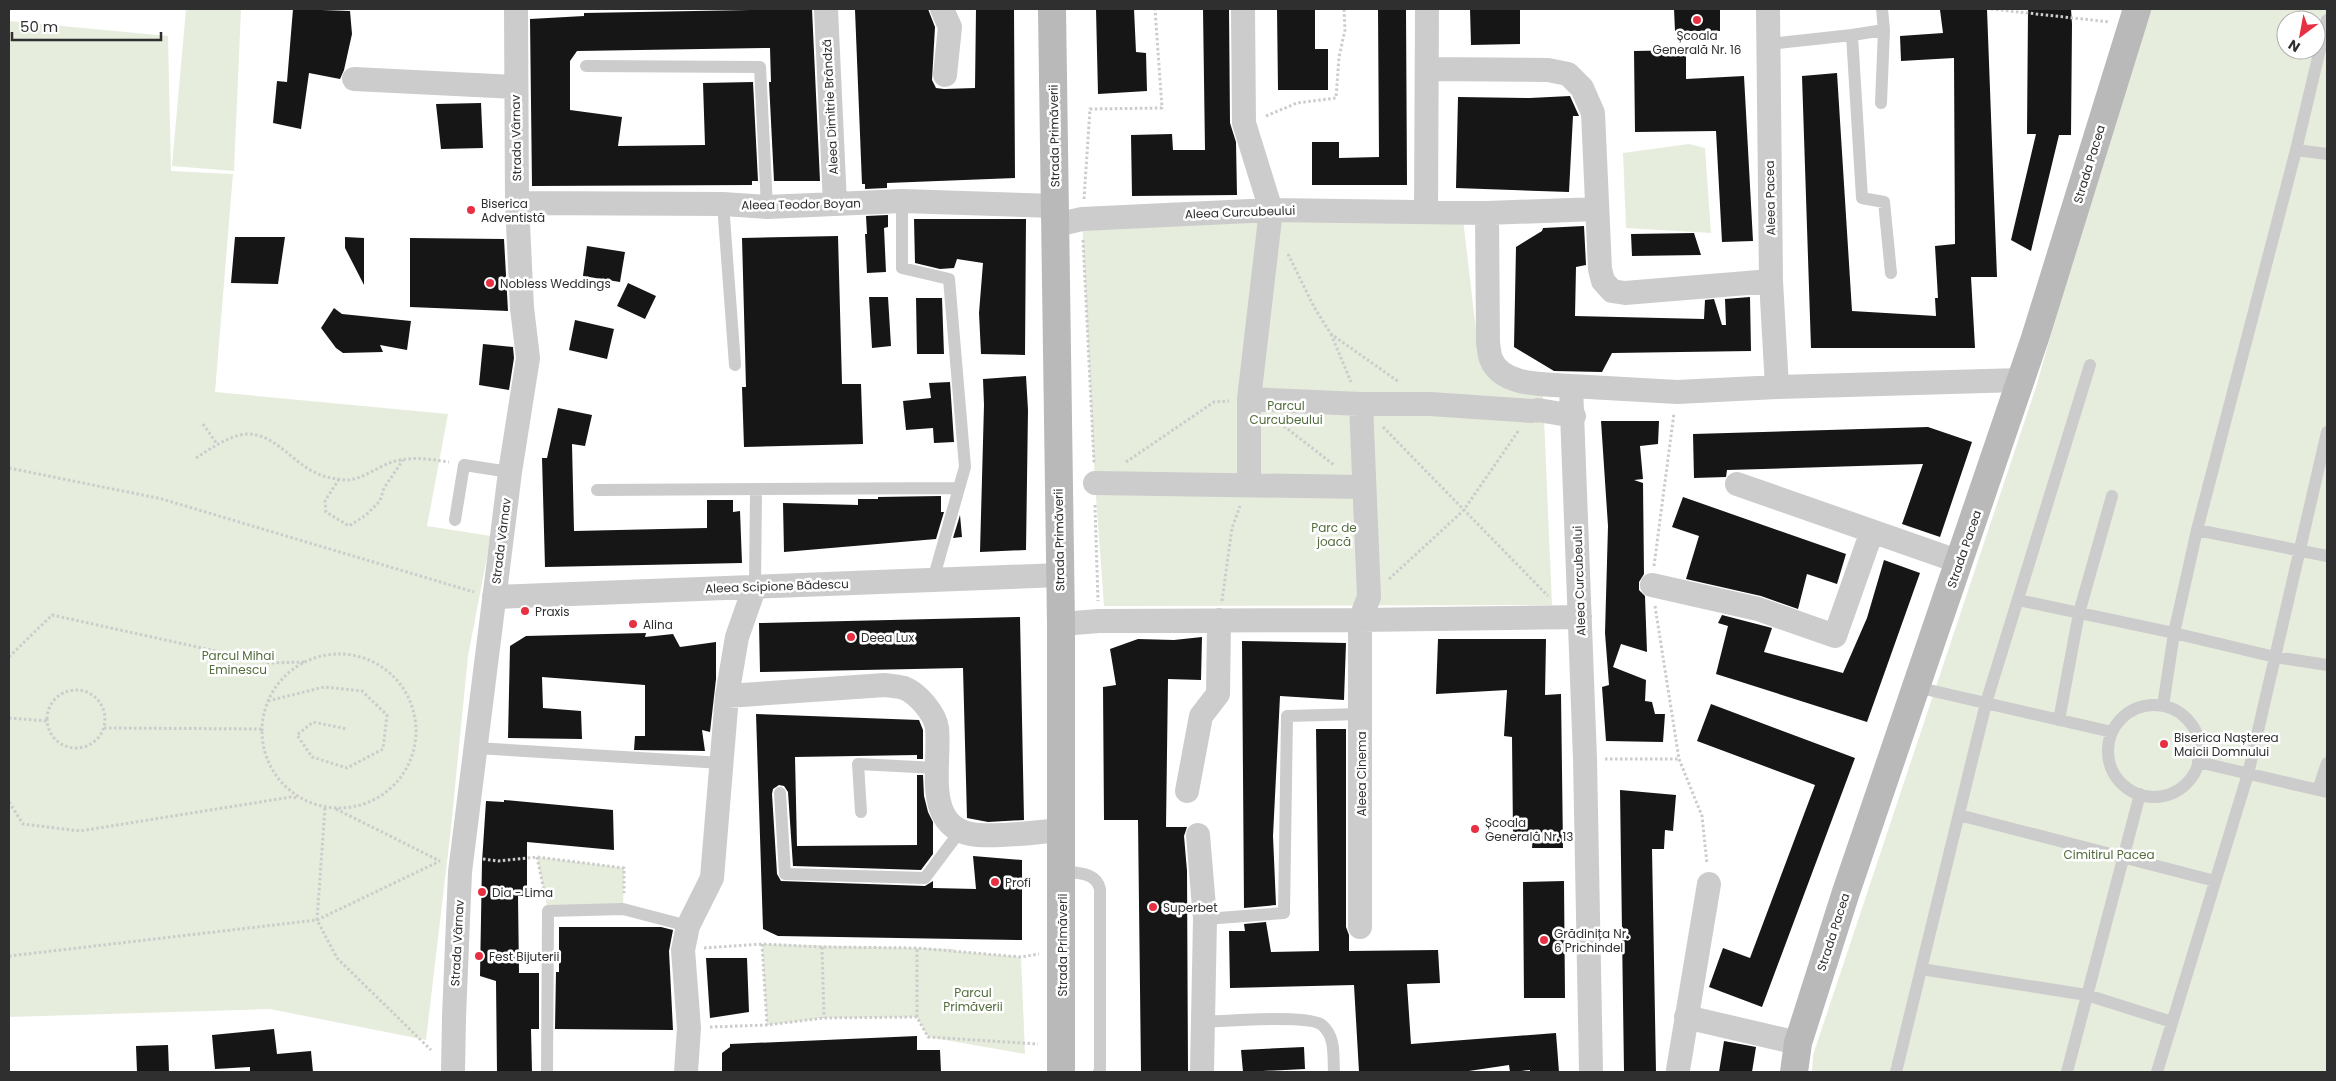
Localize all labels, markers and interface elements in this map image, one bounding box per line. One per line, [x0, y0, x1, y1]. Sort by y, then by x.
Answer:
scale bar [12, 10, 161, 42]
north arrow [2276, 10, 2326, 60]
marker: Școala Generală Nr. 16 [1691, 14, 1703, 26]
text: 50 m [20, 16, 58, 37]
place label: Școala Generală Nr. 16 [1653, 27, 1741, 58]
text: N [2284, 35, 2304, 57]
street label: Aleea Dimitrie Brândză [818, 39, 842, 175]
street label: Strada Primăverii [1045, 84, 1063, 188]
street label: Strada Vârnav [507, 94, 525, 181]
street label: Strada Pacea [2069, 123, 2109, 205]
street label: Aleea Pacea [1761, 160, 1779, 236]
street label: Aleea Teodor Boyan [741, 194, 861, 214]
place label: Biserica Adventistă [481, 195, 545, 226]
street label: Aleea Curcubeului [1185, 202, 1296, 222]
marker: Biserica Adventistă [465, 204, 477, 216]
place label: Nobless Weddings [500, 275, 611, 292]
marker: Nobless Weddings [484, 277, 496, 289]
park label: Parcul Curcubeului [1249, 397, 1323, 428]
street label: Strada Primăverii [1050, 488, 1068, 592]
street label: Strada Vârnav [487, 497, 515, 585]
street label: Strada Pacea [1943, 508, 1985, 590]
park label: Parc de joacă [1311, 519, 1357, 550]
street label: Aleea Curcubeului [1569, 525, 1589, 636]
street label: Aleea Scipione Bădescu [705, 575, 849, 597]
place label: Praxis [535, 603, 570, 620]
marker: Praxis [519, 605, 531, 617]
place label: Alina [643, 616, 673, 633]
marker: Alina [627, 618, 639, 630]
place label: Deea Lux [861, 629, 915, 646]
marker: Deea Lux [845, 631, 857, 643]
park label: Parcul Mihai Eminescu [202, 647, 274, 678]
place label: Biserica Nașterea Maicii Domnului [2174, 729, 2279, 760]
street label: Aleea Cinema [1353, 731, 1370, 817]
marker: Biserica Nașterea Maicii Domnului [2158, 738, 2170, 750]
place label: Școala Generală Nr. 13 [1485, 814, 1573, 845]
marker: Școala Generală Nr. 13 [1469, 823, 1481, 835]
park label: Cimitirul Pacea [2063, 846, 2155, 863]
place label: Profi [1005, 874, 1031, 891]
marker: Profi [989, 876, 1001, 888]
place label: Dia - Lima [492, 884, 553, 901]
marker: Dia - Lima [476, 886, 488, 898]
street label: Strada Pacea [1812, 891, 1854, 973]
street label: Strada Primăverii [1054, 894, 1071, 996]
street label: Strada Vârnav [446, 899, 468, 987]
place label: Superbet [1163, 899, 1218, 916]
marker: Superbet [1147, 901, 1159, 913]
place label: Grădinița Nr. 6 Prichindel [1554, 925, 1629, 956]
marker: Grădinița Nr. 6 Prichindel [1538, 934, 1550, 946]
place label: Fest Bijuterii [489, 948, 560, 965]
marker: Fest Bijuterii [473, 950, 485, 962]
park label: Parcul Primăverii [943, 984, 1003, 1015]

